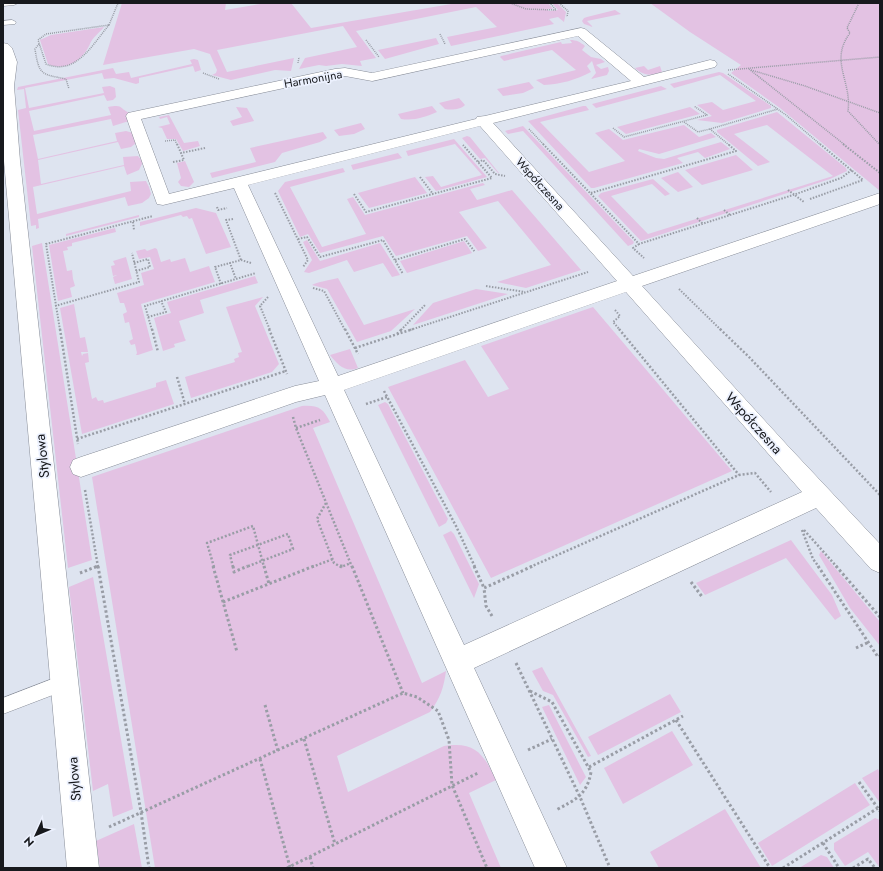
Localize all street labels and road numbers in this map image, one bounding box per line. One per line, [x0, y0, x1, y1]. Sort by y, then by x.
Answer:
street label: Harmonijna [282, 65, 344, 93]
street label: Współczesna [511, 154, 569, 215]
street label: Współczesna [721, 388, 787, 458]
street label: Stylowa [30, 433, 54, 479]
street label: Stylowa [62, 756, 86, 802]

